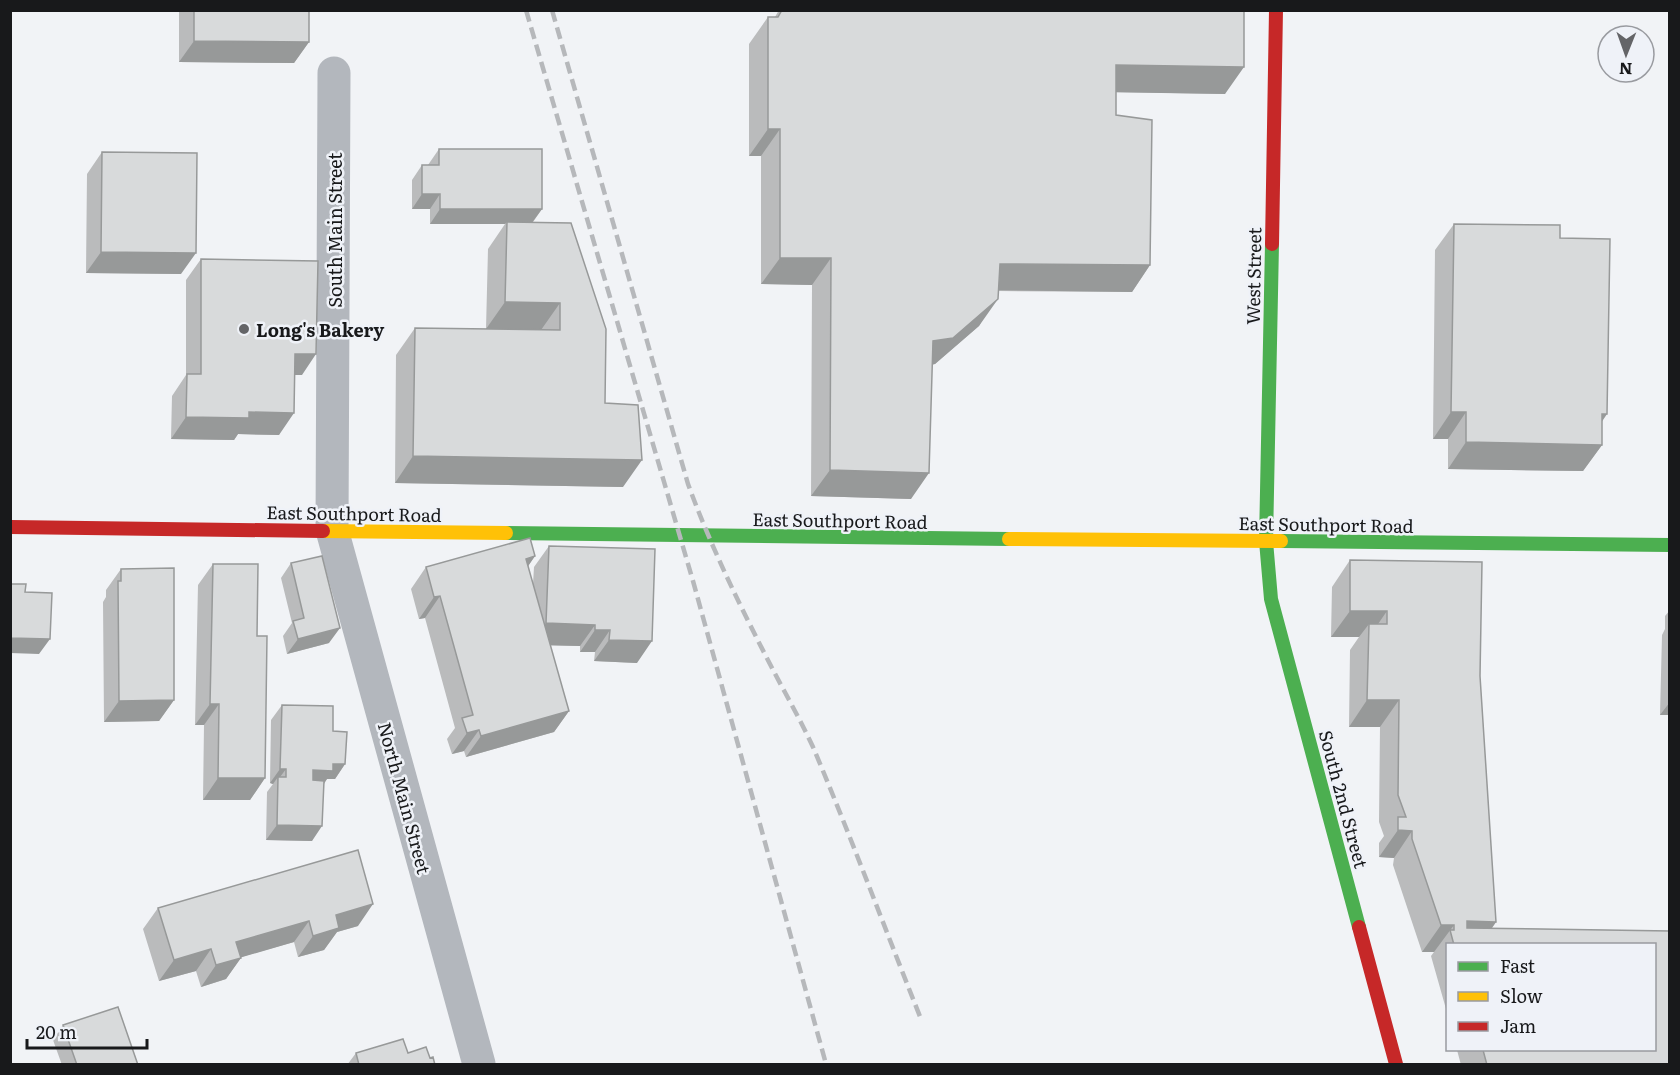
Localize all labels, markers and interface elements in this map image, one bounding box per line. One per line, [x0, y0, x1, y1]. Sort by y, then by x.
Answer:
north arrow [1596, 24, 1656, 84]
text: N [1619, 58, 1633, 82]
street label: South Main Street [321, 152, 348, 308]
street label: West Street [1239, 226, 1267, 325]
place label: Long's Bakery [256, 316, 384, 343]
marker: Long's Bakery [237, 322, 251, 336]
street label: East Southport Road [266, 498, 442, 528]
street label: East Southport Road [752, 505, 928, 535]
street label: East Southport Road [1238, 509, 1414, 539]
street label: North Main Street [372, 719, 438, 878]
street label: South 2nd Street [1313, 727, 1376, 872]
legend [1446, 943, 1656, 1051]
text: Fast [1500, 952, 1536, 979]
text: Slow [1500, 982, 1543, 1009]
scale bar [27, 1012, 147, 1050]
text: Jam [1500, 1012, 1536, 1039]
text: 20 m [36, 1018, 77, 1045]

